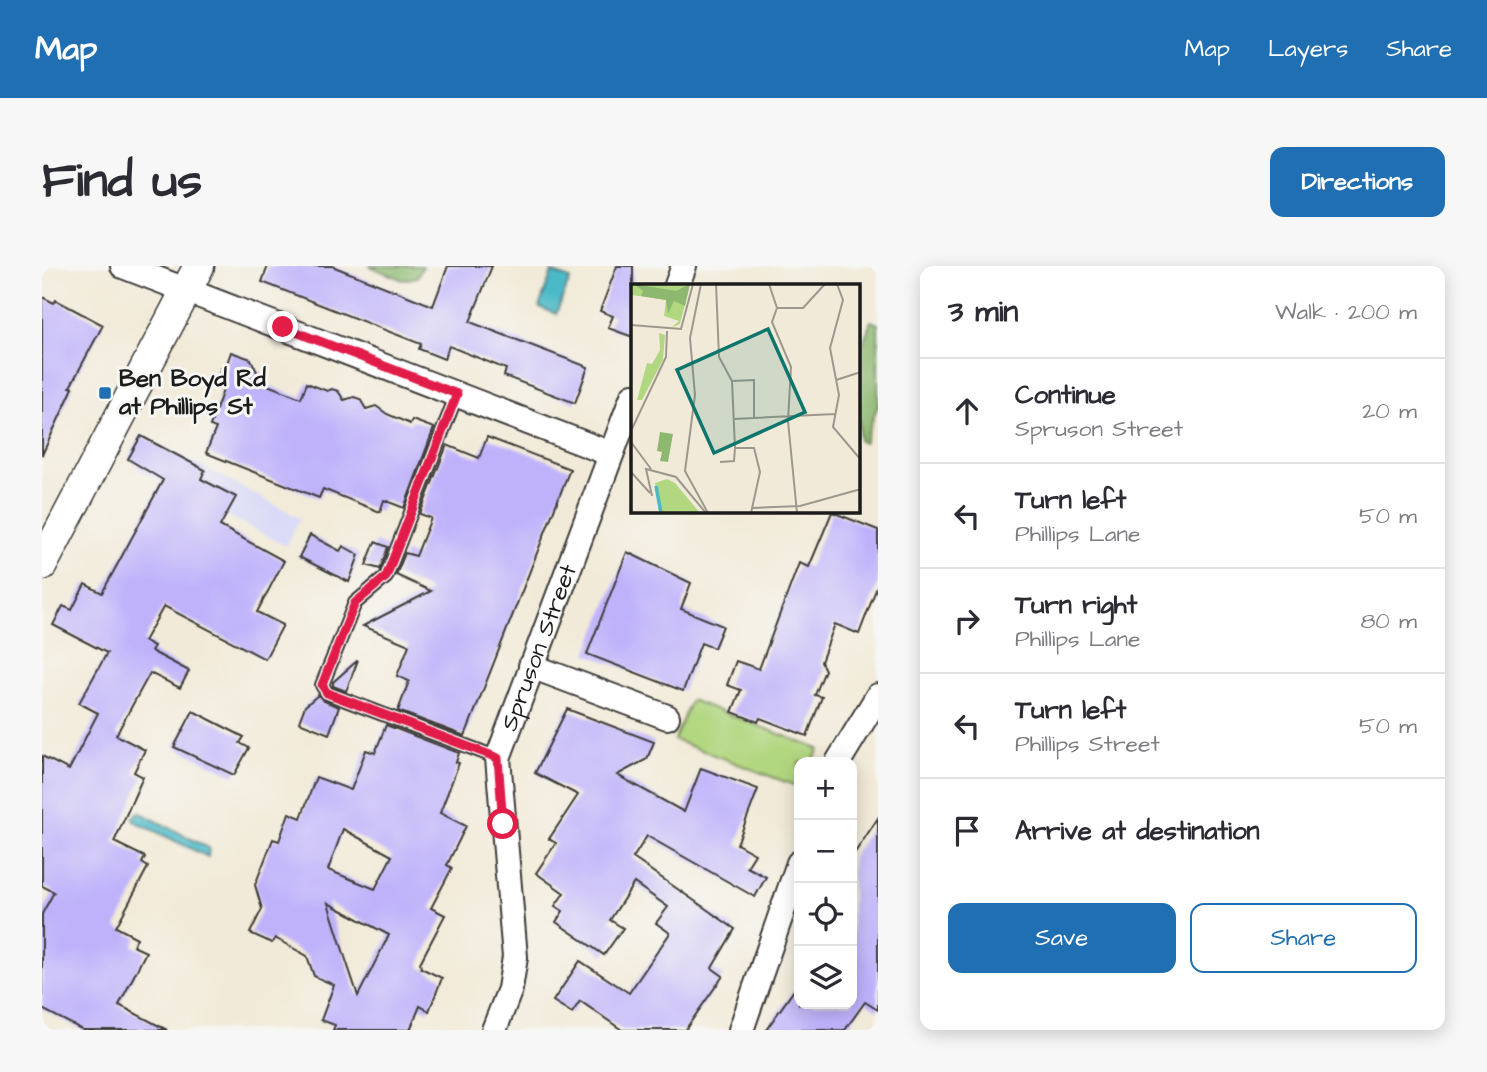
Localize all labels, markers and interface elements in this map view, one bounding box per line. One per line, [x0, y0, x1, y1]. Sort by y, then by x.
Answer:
text: Map [35, 26, 97, 72]
text: Map [1185, 32, 1230, 66]
text: Layers [1268, 32, 1348, 66]
text: Share [1386, 32, 1452, 66]
button: Directions [1270, 147, 1445, 217]
text: Find us [42, 148, 202, 216]
inset map [631, 284, 860, 513]
text: 3 min [948, 291, 1018, 333]
text: Walk · 200 m [1275, 296, 1417, 328]
route end [267, 311, 298, 342]
place label: Ben Boyd Rd at Phillips St [118, 362, 266, 424]
text: Continue [1015, 377, 1116, 413]
marker: Ben Boyd Rd at Phillips St [97, 385, 113, 401]
icon: ahead [948, 392, 986, 430]
text: 20 m [1362, 395, 1417, 427]
text: Spruson Street [1015, 413, 1183, 445]
text: Turn left [1015, 482, 1126, 518]
icon: left [948, 497, 986, 535]
text: 50 m [1359, 500, 1417, 532]
text: Phillips Lane [1015, 518, 1140, 550]
street label: Spruson Street [493, 559, 586, 736]
text: Turn right [1015, 587, 1137, 623]
icon: right [948, 602, 986, 640]
text: 80 m [1360, 605, 1417, 637]
text: Phillips Lane [1015, 623, 1140, 655]
text: Turn left [1015, 692, 1126, 728]
icon: left [948, 707, 986, 745]
text: 50 m [1359, 710, 1417, 742]
text: Phillips Street [1015, 728, 1160, 760]
map controls [794, 757, 857, 1009]
button: + [794, 757, 857, 820]
route start [487, 808, 518, 839]
icon: arrive [948, 812, 986, 850]
text: Arrive at destination [1015, 813, 1260, 849]
button: − [794, 820, 857, 883]
button: locate [794, 883, 857, 946]
button: Save [948, 903, 1176, 973]
button: Share [1190, 903, 1417, 973]
button: layers [794, 946, 857, 1009]

